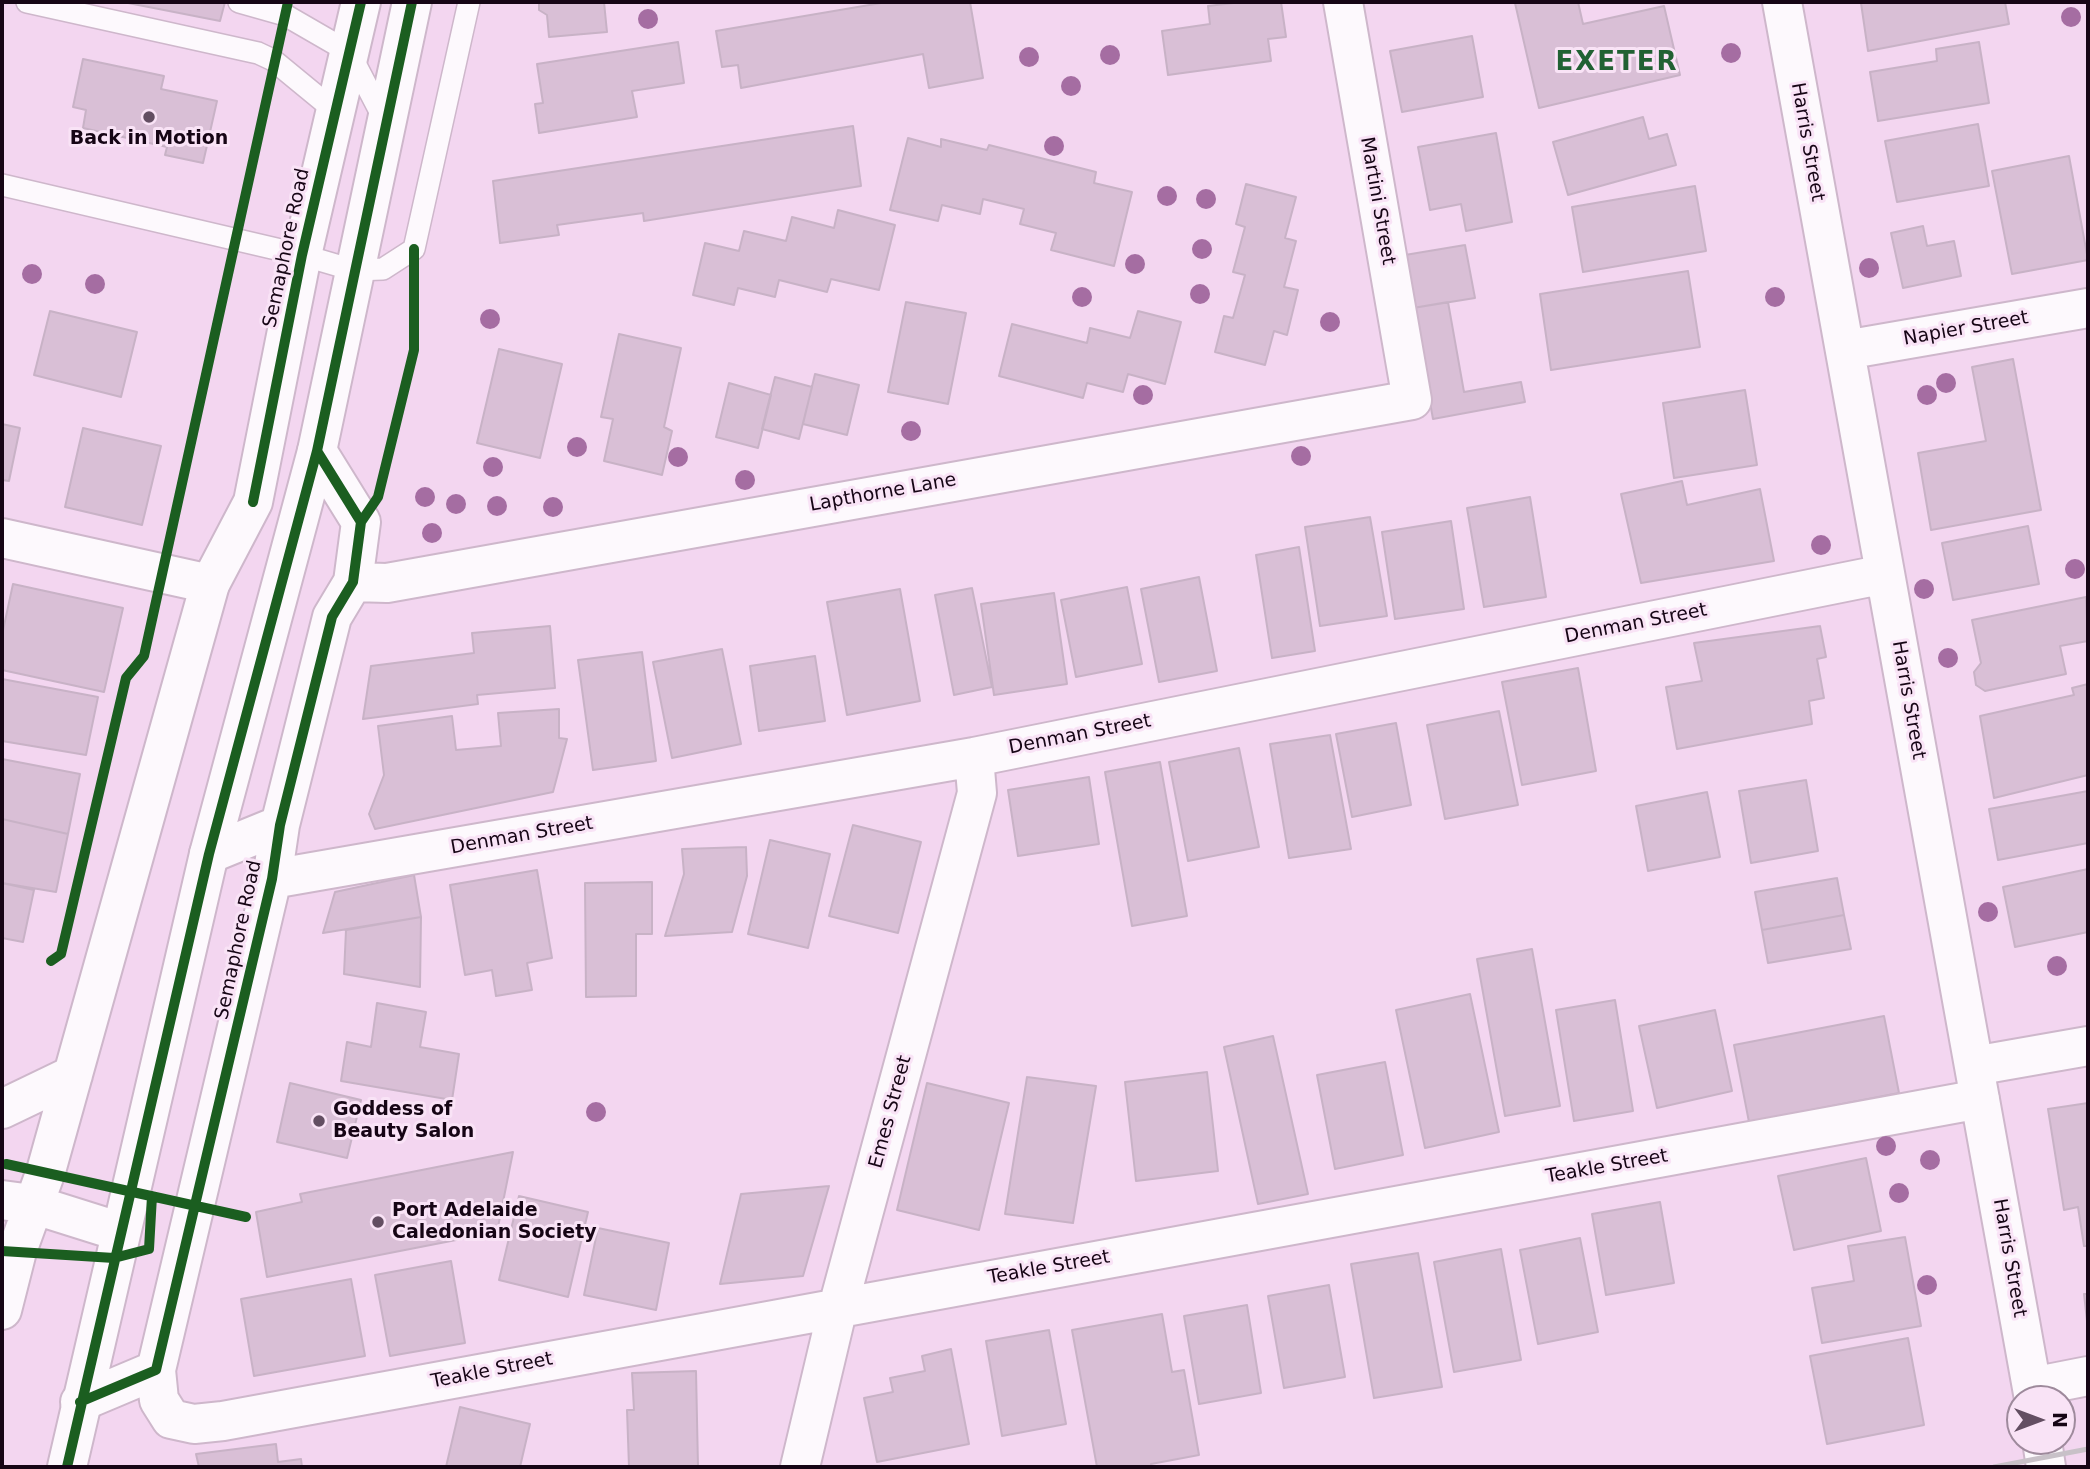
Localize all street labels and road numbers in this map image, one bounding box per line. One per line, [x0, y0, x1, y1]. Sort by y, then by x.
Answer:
street label: Harris Street [1785, 81, 1829, 203]
street label: Martini Street [1355, 135, 1399, 267]
street label: Semaphore Road [259, 166, 315, 330]
street label: Napier Street [1902, 307, 2030, 351]
street label: Lapthorne Lane [808, 469, 958, 517]
street label: Denman Street [1563, 599, 1709, 649]
street label: Harris Street [1886, 639, 1930, 761]
street label: Denman Street [1007, 710, 1153, 760]
street label: Denman Street [449, 812, 595, 860]
street label: Semaphore Road [211, 858, 267, 1022]
street label: Emes Street [865, 1053, 917, 1171]
street label: Teakle Street [1544, 1145, 1670, 1189]
street label: Harris Street [1987, 1197, 2031, 1319]
street label: Teakle Street [986, 1246, 1112, 1290]
street label: Teakle Street [429, 1348, 555, 1394]

